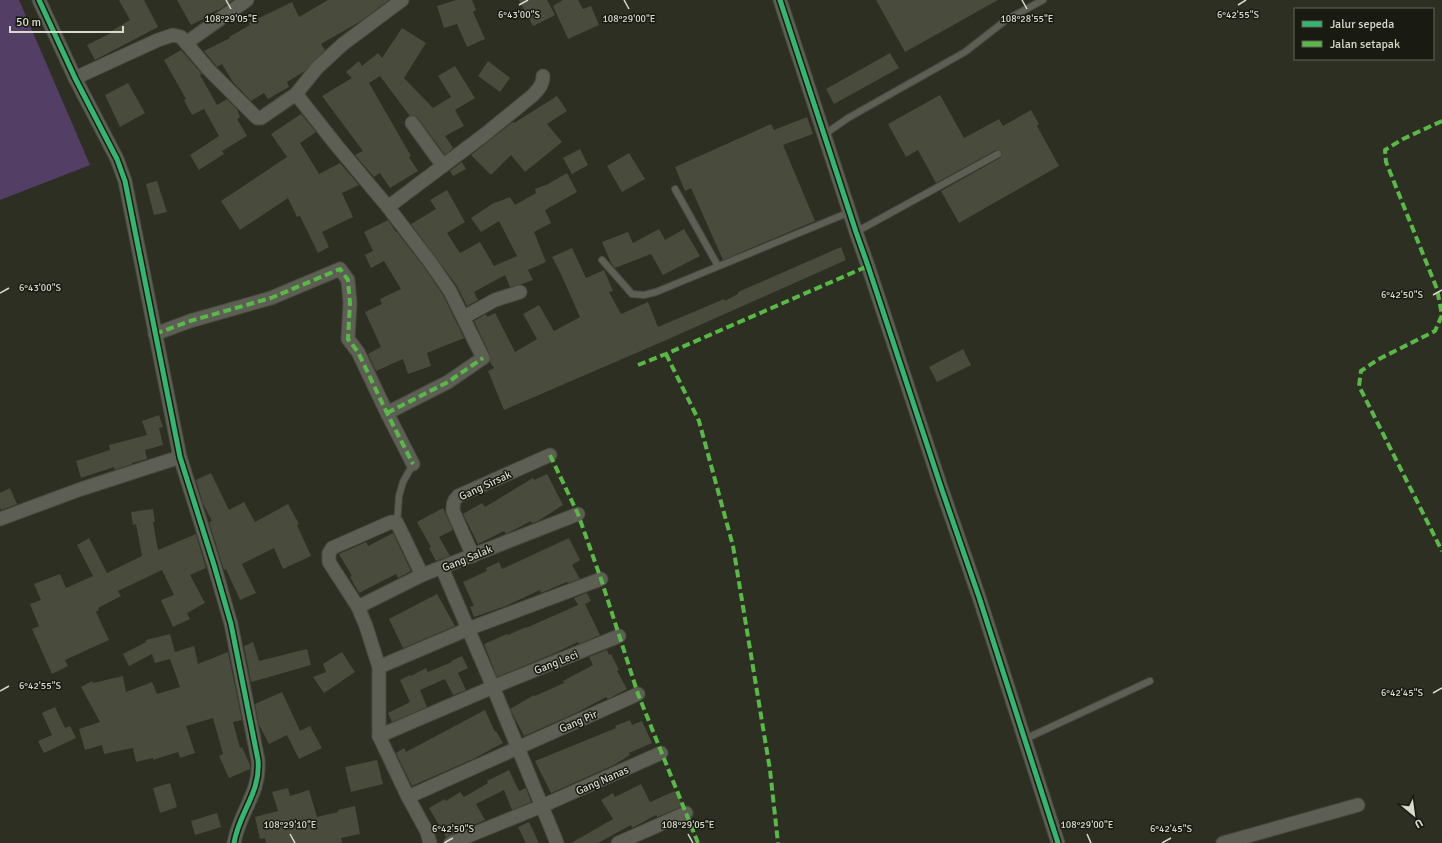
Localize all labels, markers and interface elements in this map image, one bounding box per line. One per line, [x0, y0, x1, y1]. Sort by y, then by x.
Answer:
scale bar [10, 8, 123, 34]
legend [1294, 8, 1434, 60]
text: 6°43'00"S [498, 9, 541, 21]
text: 6°42'55"S [1217, 9, 1260, 21]
text: 108°29'05"E [204, 13, 258, 25]
text: 108°29'00"E [602, 13, 656, 25]
text: 108°28'55"E [1000, 13, 1054, 25]
text: 50 m [16, 15, 41, 30]
text: Jalur sepeda [1330, 17, 1394, 32]
text: Jalan setapak [1330, 37, 1400, 52]
text: 6°43'00"S [19, 282, 62, 294]
text: 6°42'50"S [1381, 289, 1424, 301]
street label: Gang Sirsak [457, 468, 514, 503]
street label: Gang Salak [440, 542, 495, 574]
street label: Gang Leci [532, 648, 580, 677]
text: 6°42'55"S [19, 680, 62, 692]
text: 6°42'45"S [1381, 687, 1424, 699]
street label: Gang Pir [557, 707, 599, 736]
street label: Gang Nanas [574, 763, 631, 798]
north arrow [1394, 795, 1434, 835]
text: U [1412, 816, 1425, 831]
text: 108°29'10"E [263, 819, 317, 831]
text: 108°29'05"E [661, 819, 715, 831]
text: 108°29'00"E [1060, 819, 1114, 831]
text: 6°42'50"S [432, 823, 475, 835]
text: 6°42'45"S [1150, 823, 1193, 835]

